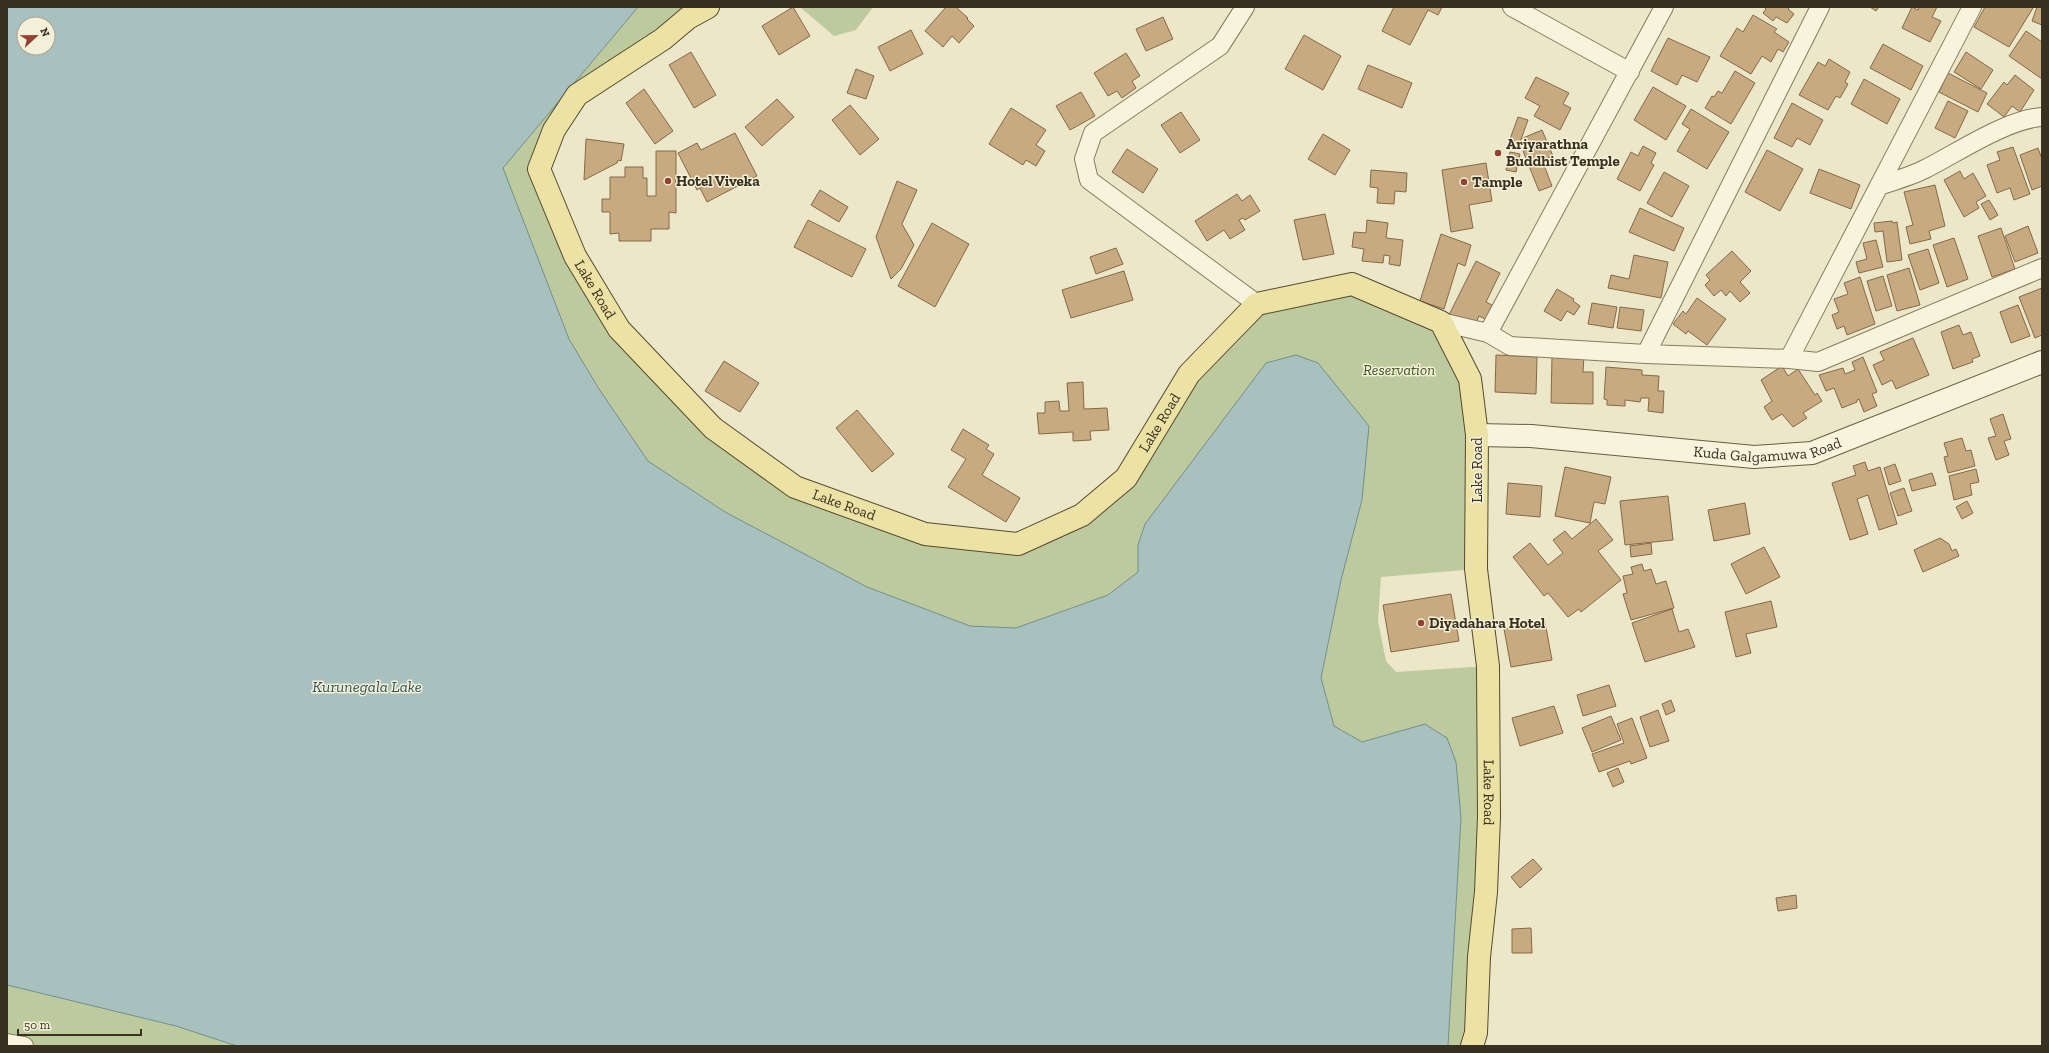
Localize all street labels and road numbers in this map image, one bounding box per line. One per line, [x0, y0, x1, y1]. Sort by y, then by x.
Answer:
street label: Lake Road [570, 257, 620, 323]
street label: Lake Road [1135, 389, 1185, 455]
street label: Kuda Galgamuwa Road [1693, 433, 1845, 466]
street label: Lake Road [1468, 436, 1486, 503]
street label: Lake Road [810, 485, 879, 525]
street label: Lake Road [1480, 760, 1498, 827]

